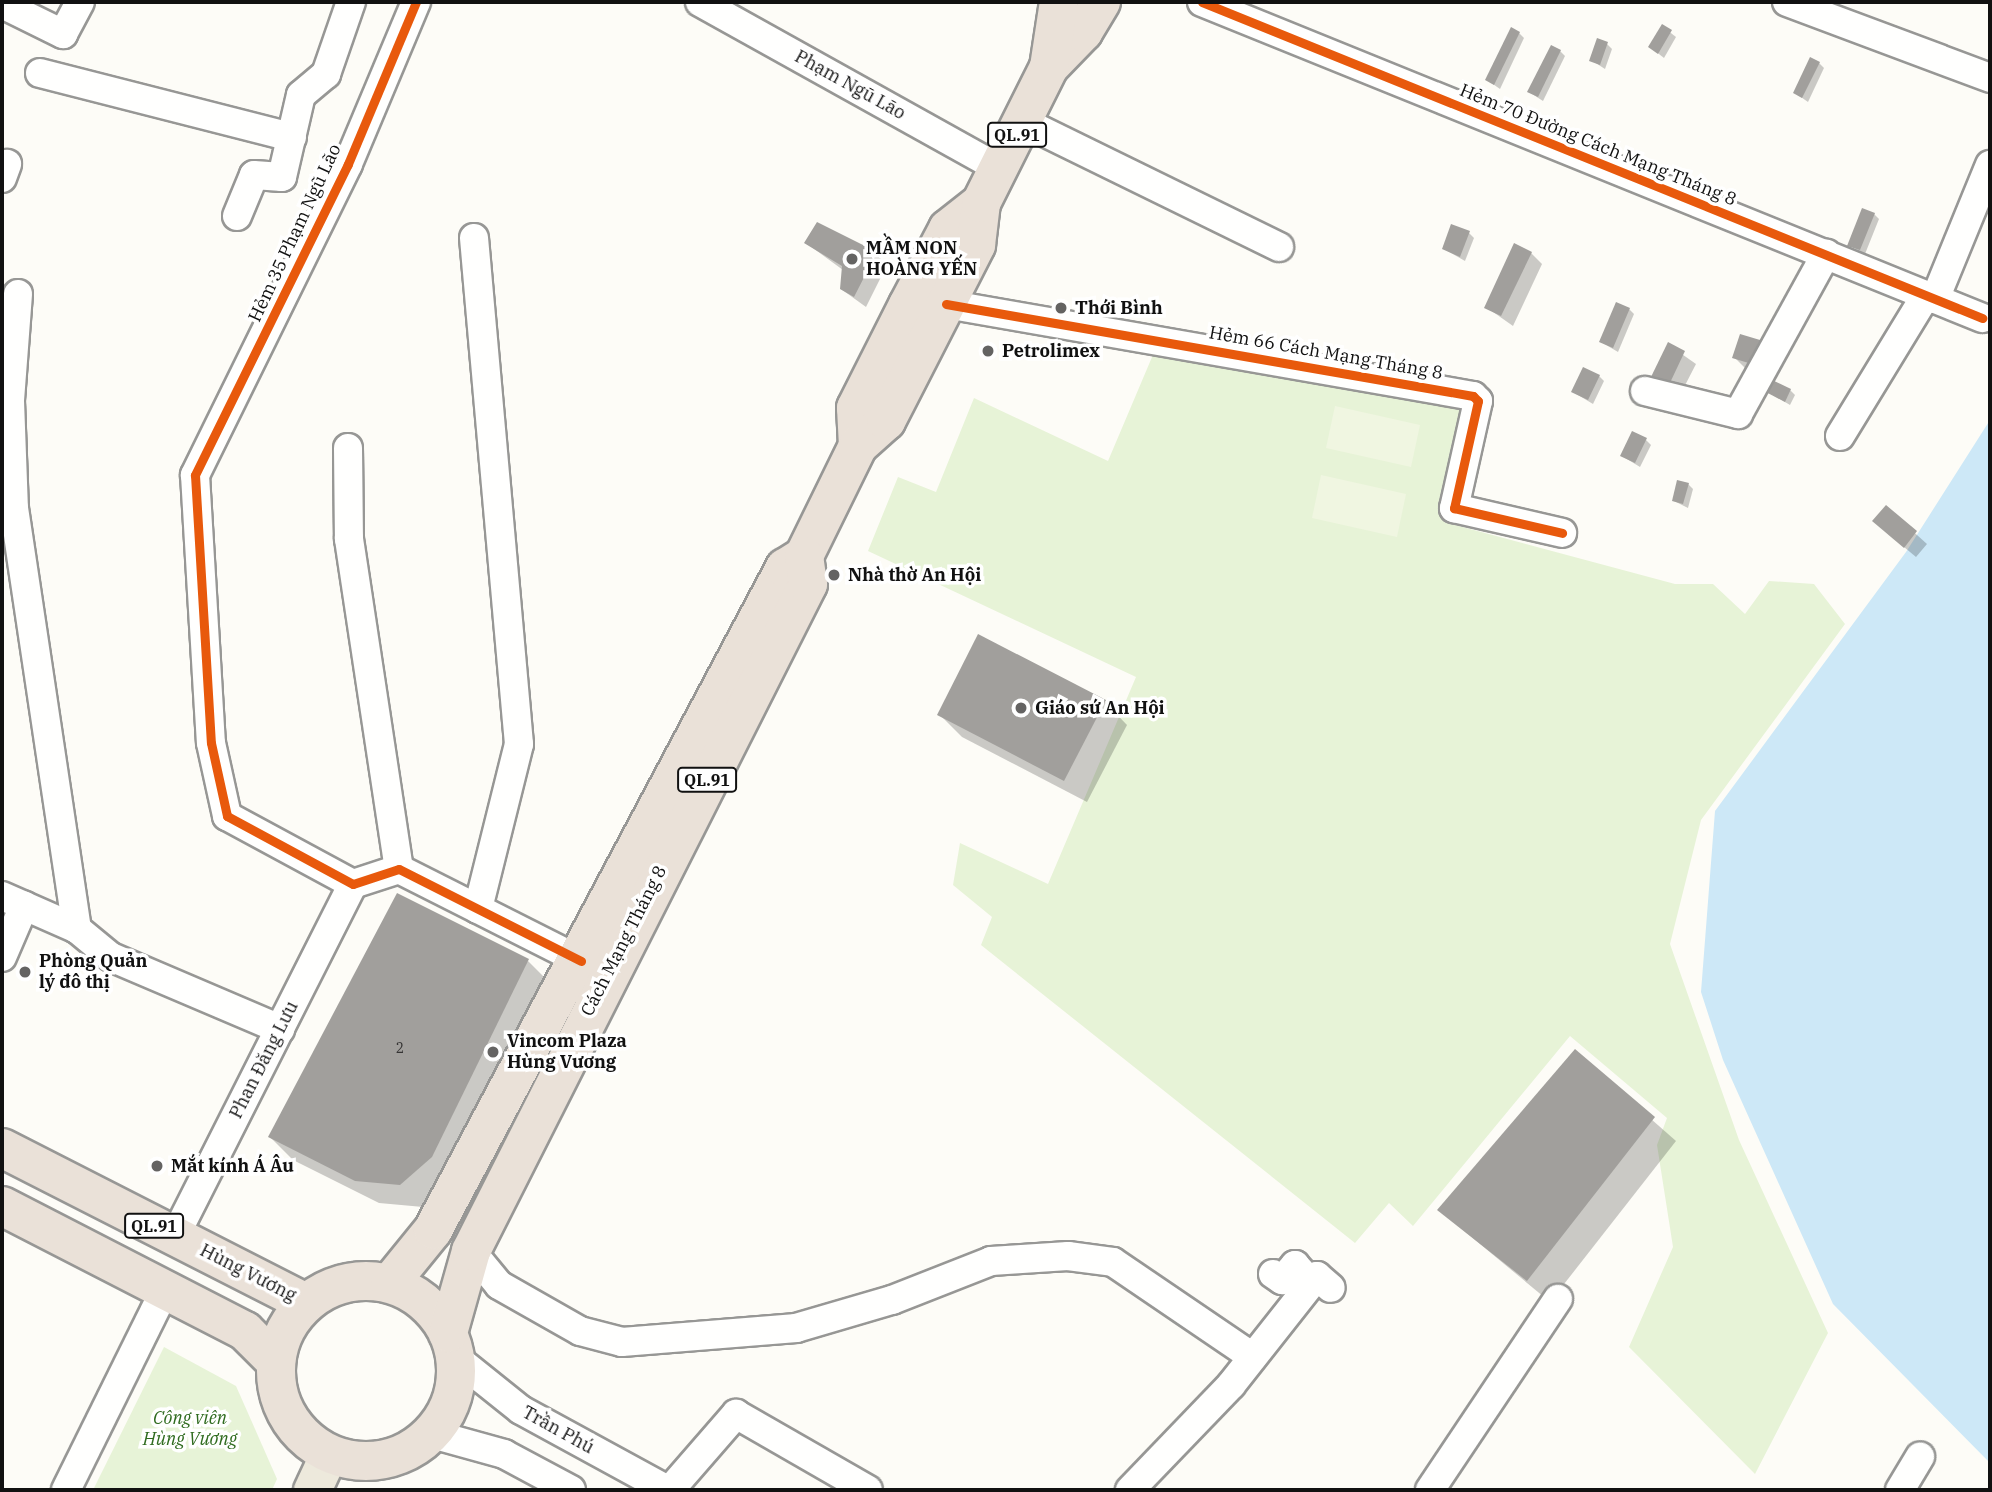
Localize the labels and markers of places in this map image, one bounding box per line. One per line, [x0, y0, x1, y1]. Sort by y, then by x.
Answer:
place label: MẦM NON HOÀNG YẾN [866, 238, 977, 280]
marker: MẦM NON HOÀNG YẾN [844, 251, 860, 267]
place label: Thới Bình [1075, 297, 1163, 319]
marker: Thới Bình [1053, 300, 1069, 316]
place label: Petrolimex [1002, 340, 1100, 362]
marker: Petrolimex [980, 343, 996, 359]
place label: Nhà thờ An Hội [848, 564, 981, 586]
marker: Nhà thờ An Hội [826, 567, 842, 583]
place label: Giáo sứ An Hội [1035, 697, 1165, 719]
marker: Giáo sứ An Hội [1013, 700, 1029, 716]
place label: Phòng Quản lý đô thị [39, 951, 148, 993]
marker: Phòng Quản lý đô thị [17, 964, 33, 980]
place label: Vincom Plaza Hùng Vương [507, 1031, 627, 1074]
marker: Vincom Plaza Hùng Vương [485, 1044, 501, 1060]
place label: Mắt kính Á Âu [171, 1155, 294, 1177]
marker: Mắt kính Á Âu [149, 1158, 165, 1174]

